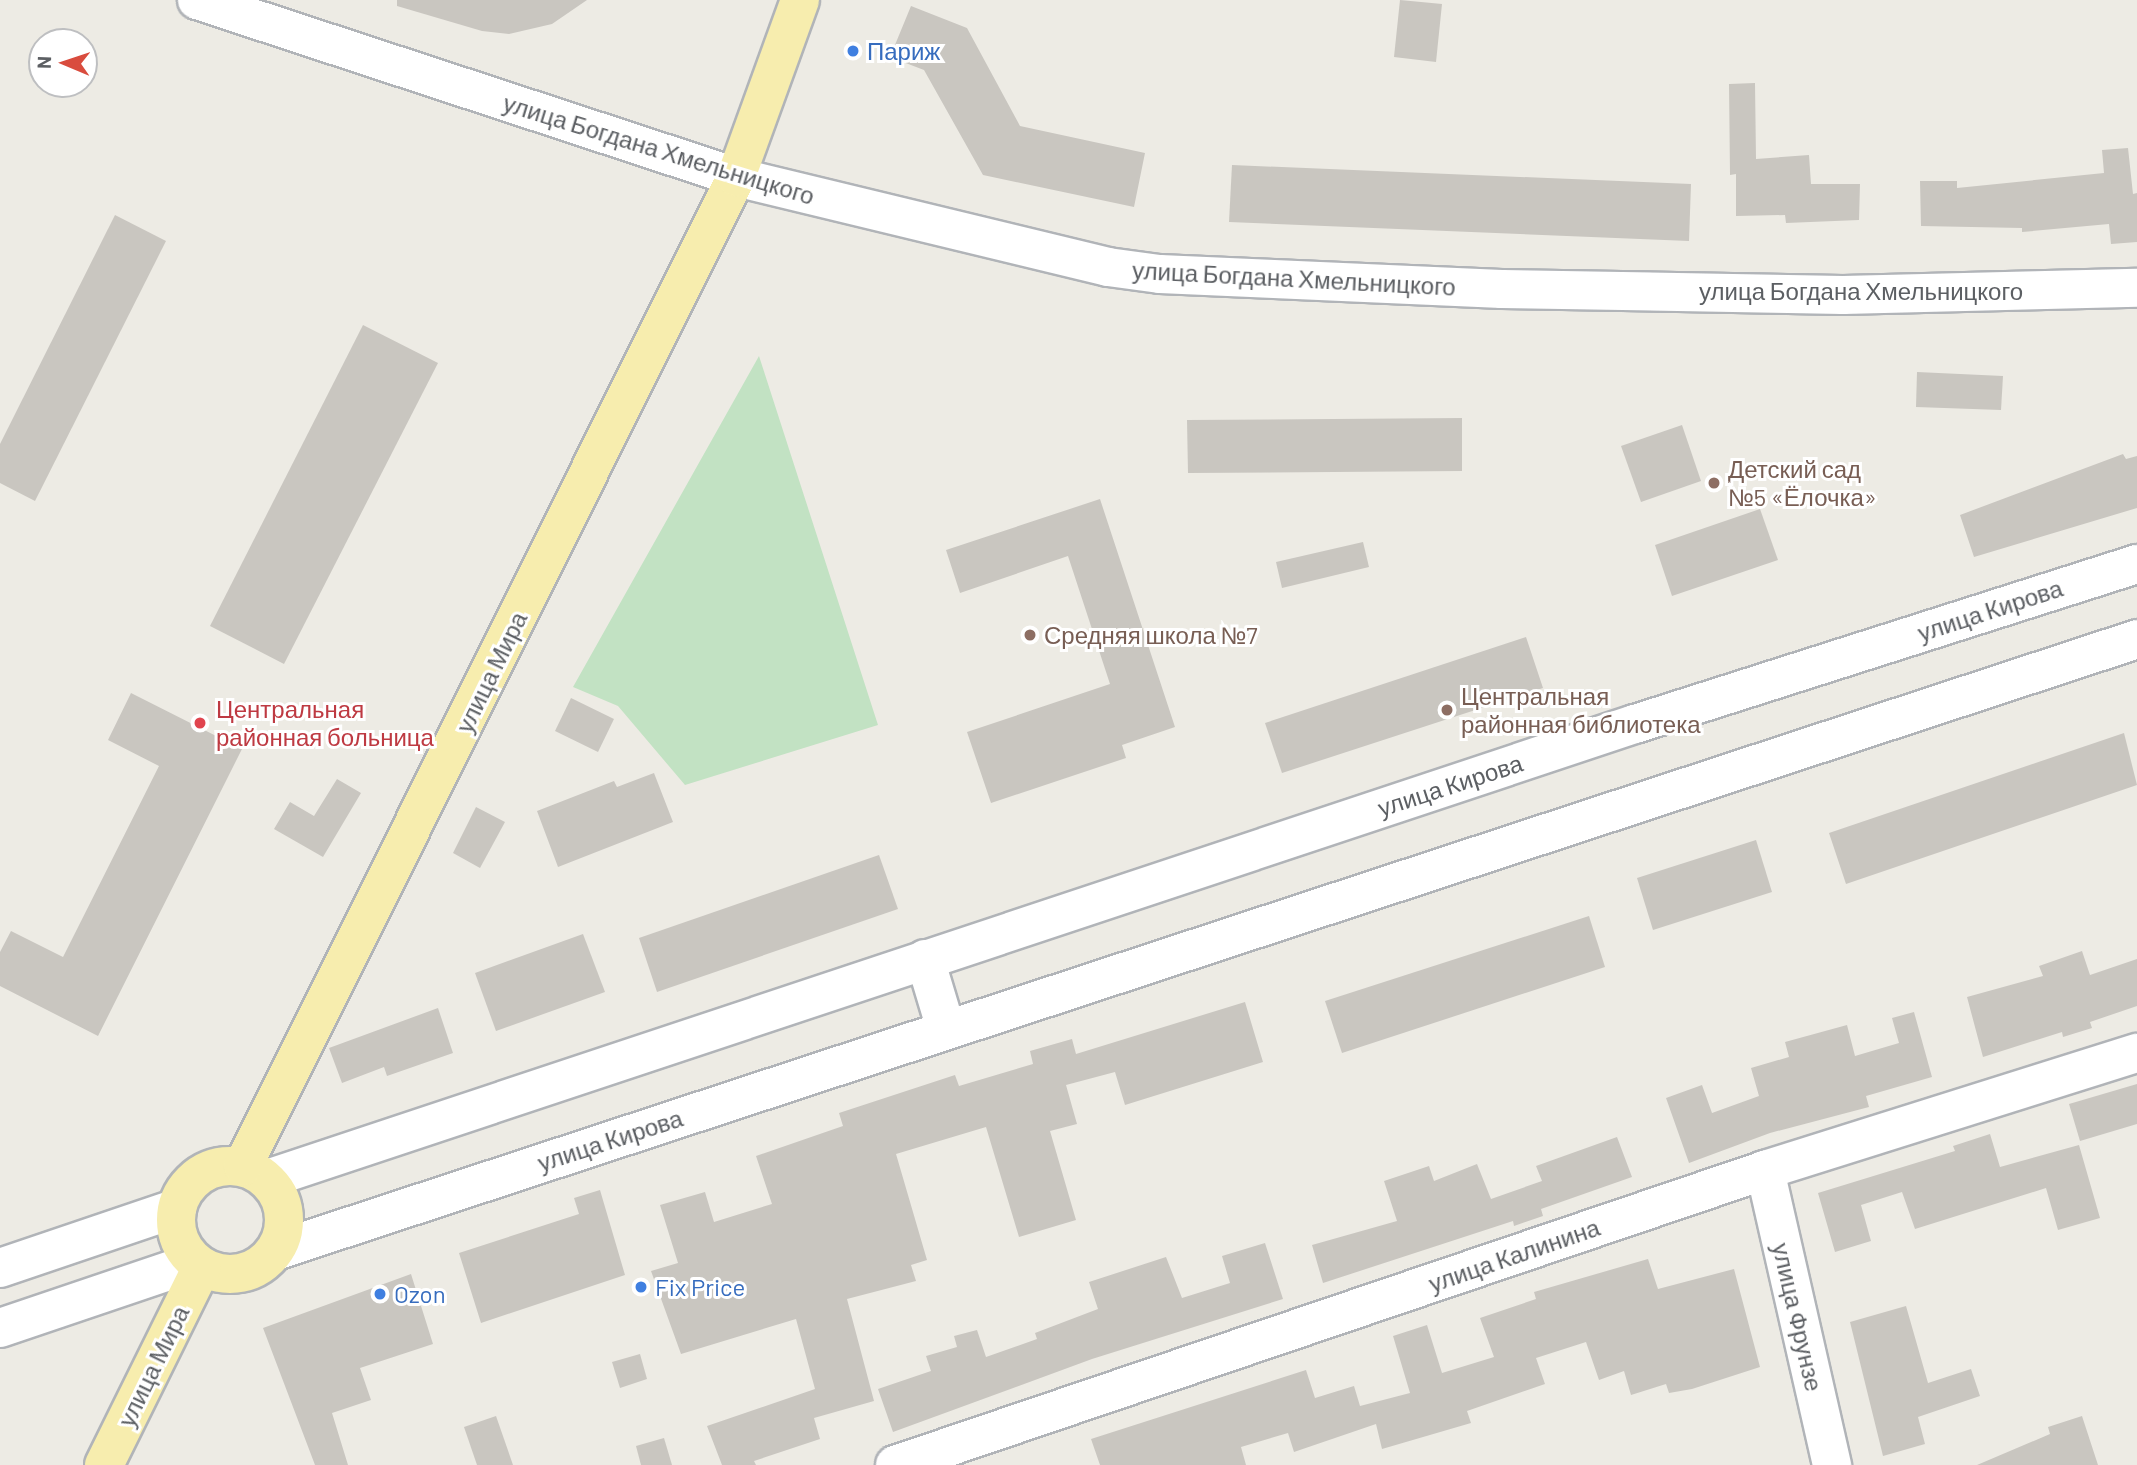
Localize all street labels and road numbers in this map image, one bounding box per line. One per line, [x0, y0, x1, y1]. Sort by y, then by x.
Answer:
street label: улица Богдана Хмельницкого [500, 88, 818, 210]
street label: улица Богдана Хмельницкого [1131, 255, 1457, 301]
street label: улица Богдана Хмельницкого [1699, 277, 2023, 305]
street label: улица Кирова [1914, 573, 2066, 647]
street label: улица Мира [449, 607, 533, 737]
street label: улица Кирова [1374, 748, 1526, 822]
street label: улица Кирова [534, 1103, 686, 1177]
street label: улица Калинина [1425, 1212, 1603, 1298]
street label: улица Фрунзе [1767, 1240, 1829, 1394]
street label: улица Мира [111, 1301, 195, 1431]

